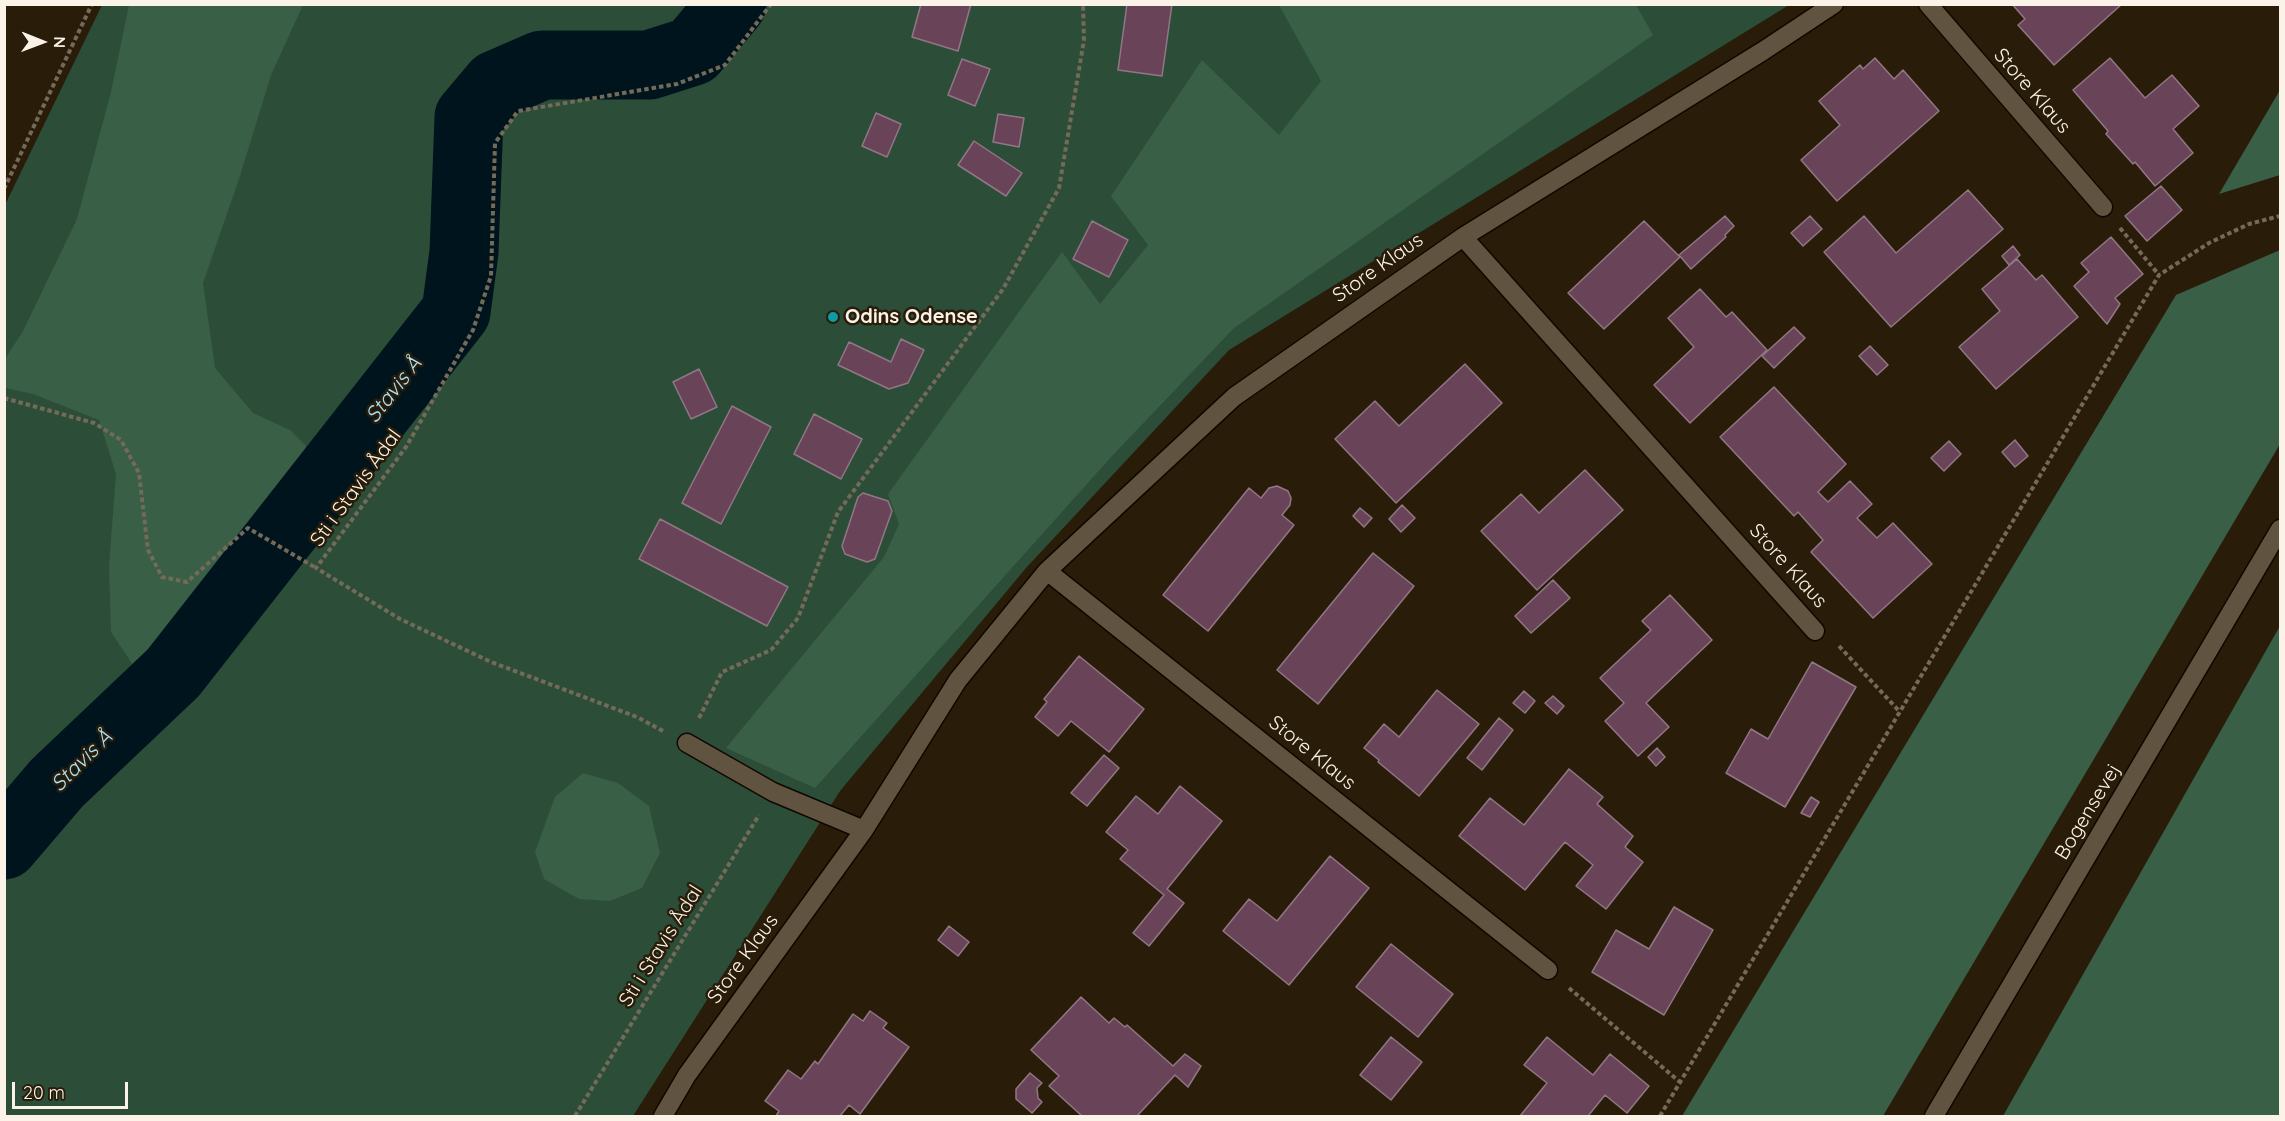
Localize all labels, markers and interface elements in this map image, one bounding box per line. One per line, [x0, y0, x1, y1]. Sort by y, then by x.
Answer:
north arrow [12, 12, 72, 72]
text: N [50, 36, 70, 48]
street label: Store Klaus [1989, 44, 2075, 138]
street label: Store Klaus [1328, 228, 1428, 308]
place label: Odins Odense [845, 305, 978, 329]
marker: Odins Odense [826, 310, 840, 324]
water label: Stavis Å [361, 352, 427, 428]
street label: Sti i Stavis Ådal [305, 425, 407, 551]
street label: Store Klaus [1744, 519, 1832, 613]
street label: Store Klaus [1264, 711, 1360, 795]
water label: Stavis Å [46, 725, 118, 797]
street label: Bogensevej [2050, 760, 2126, 864]
street label: Sti i Stavis Ådal [614, 881, 708, 1011]
street label: Store Klaus [702, 910, 784, 1008]
scale bar [15, 1070, 130, 1108]
text: 20 m [23, 1081, 65, 1104]

